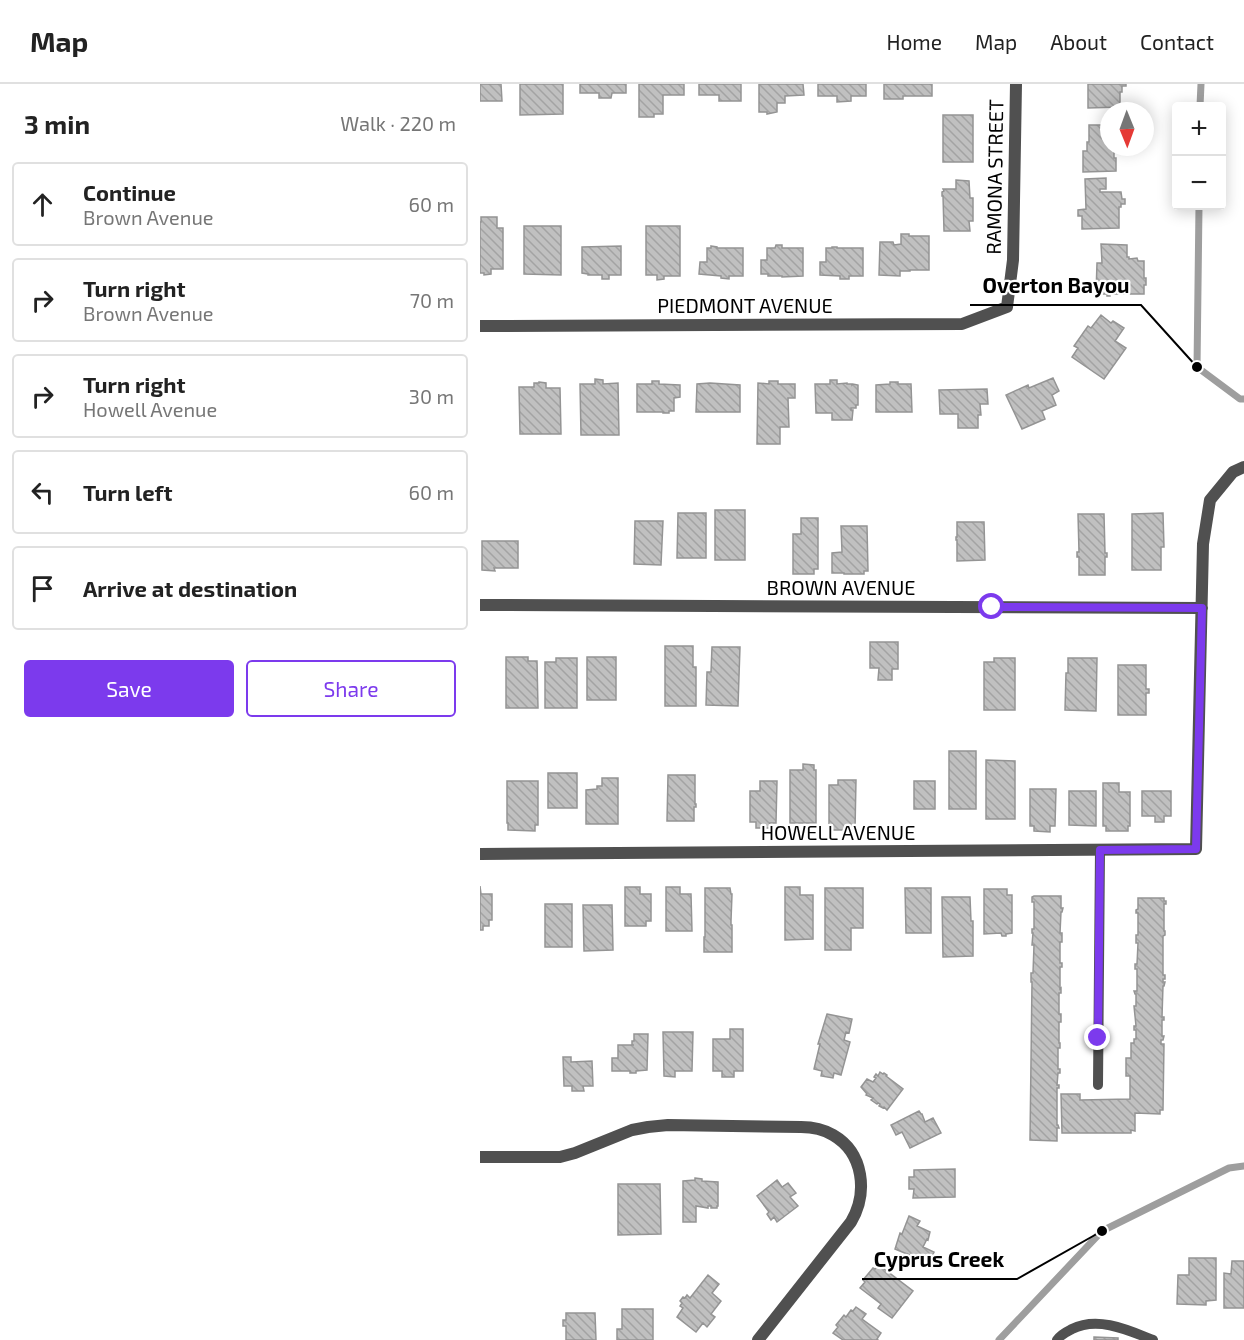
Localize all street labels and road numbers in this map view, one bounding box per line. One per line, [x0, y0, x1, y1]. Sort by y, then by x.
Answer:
street label: RAMONA STREET [981, 99, 1007, 255]
street label: PIEDMONT AVENUE [657, 293, 833, 317]
street label: BROWN AVENUE [767, 575, 915, 599]
street label: HOWELL AVENUE [761, 820, 915, 844]

